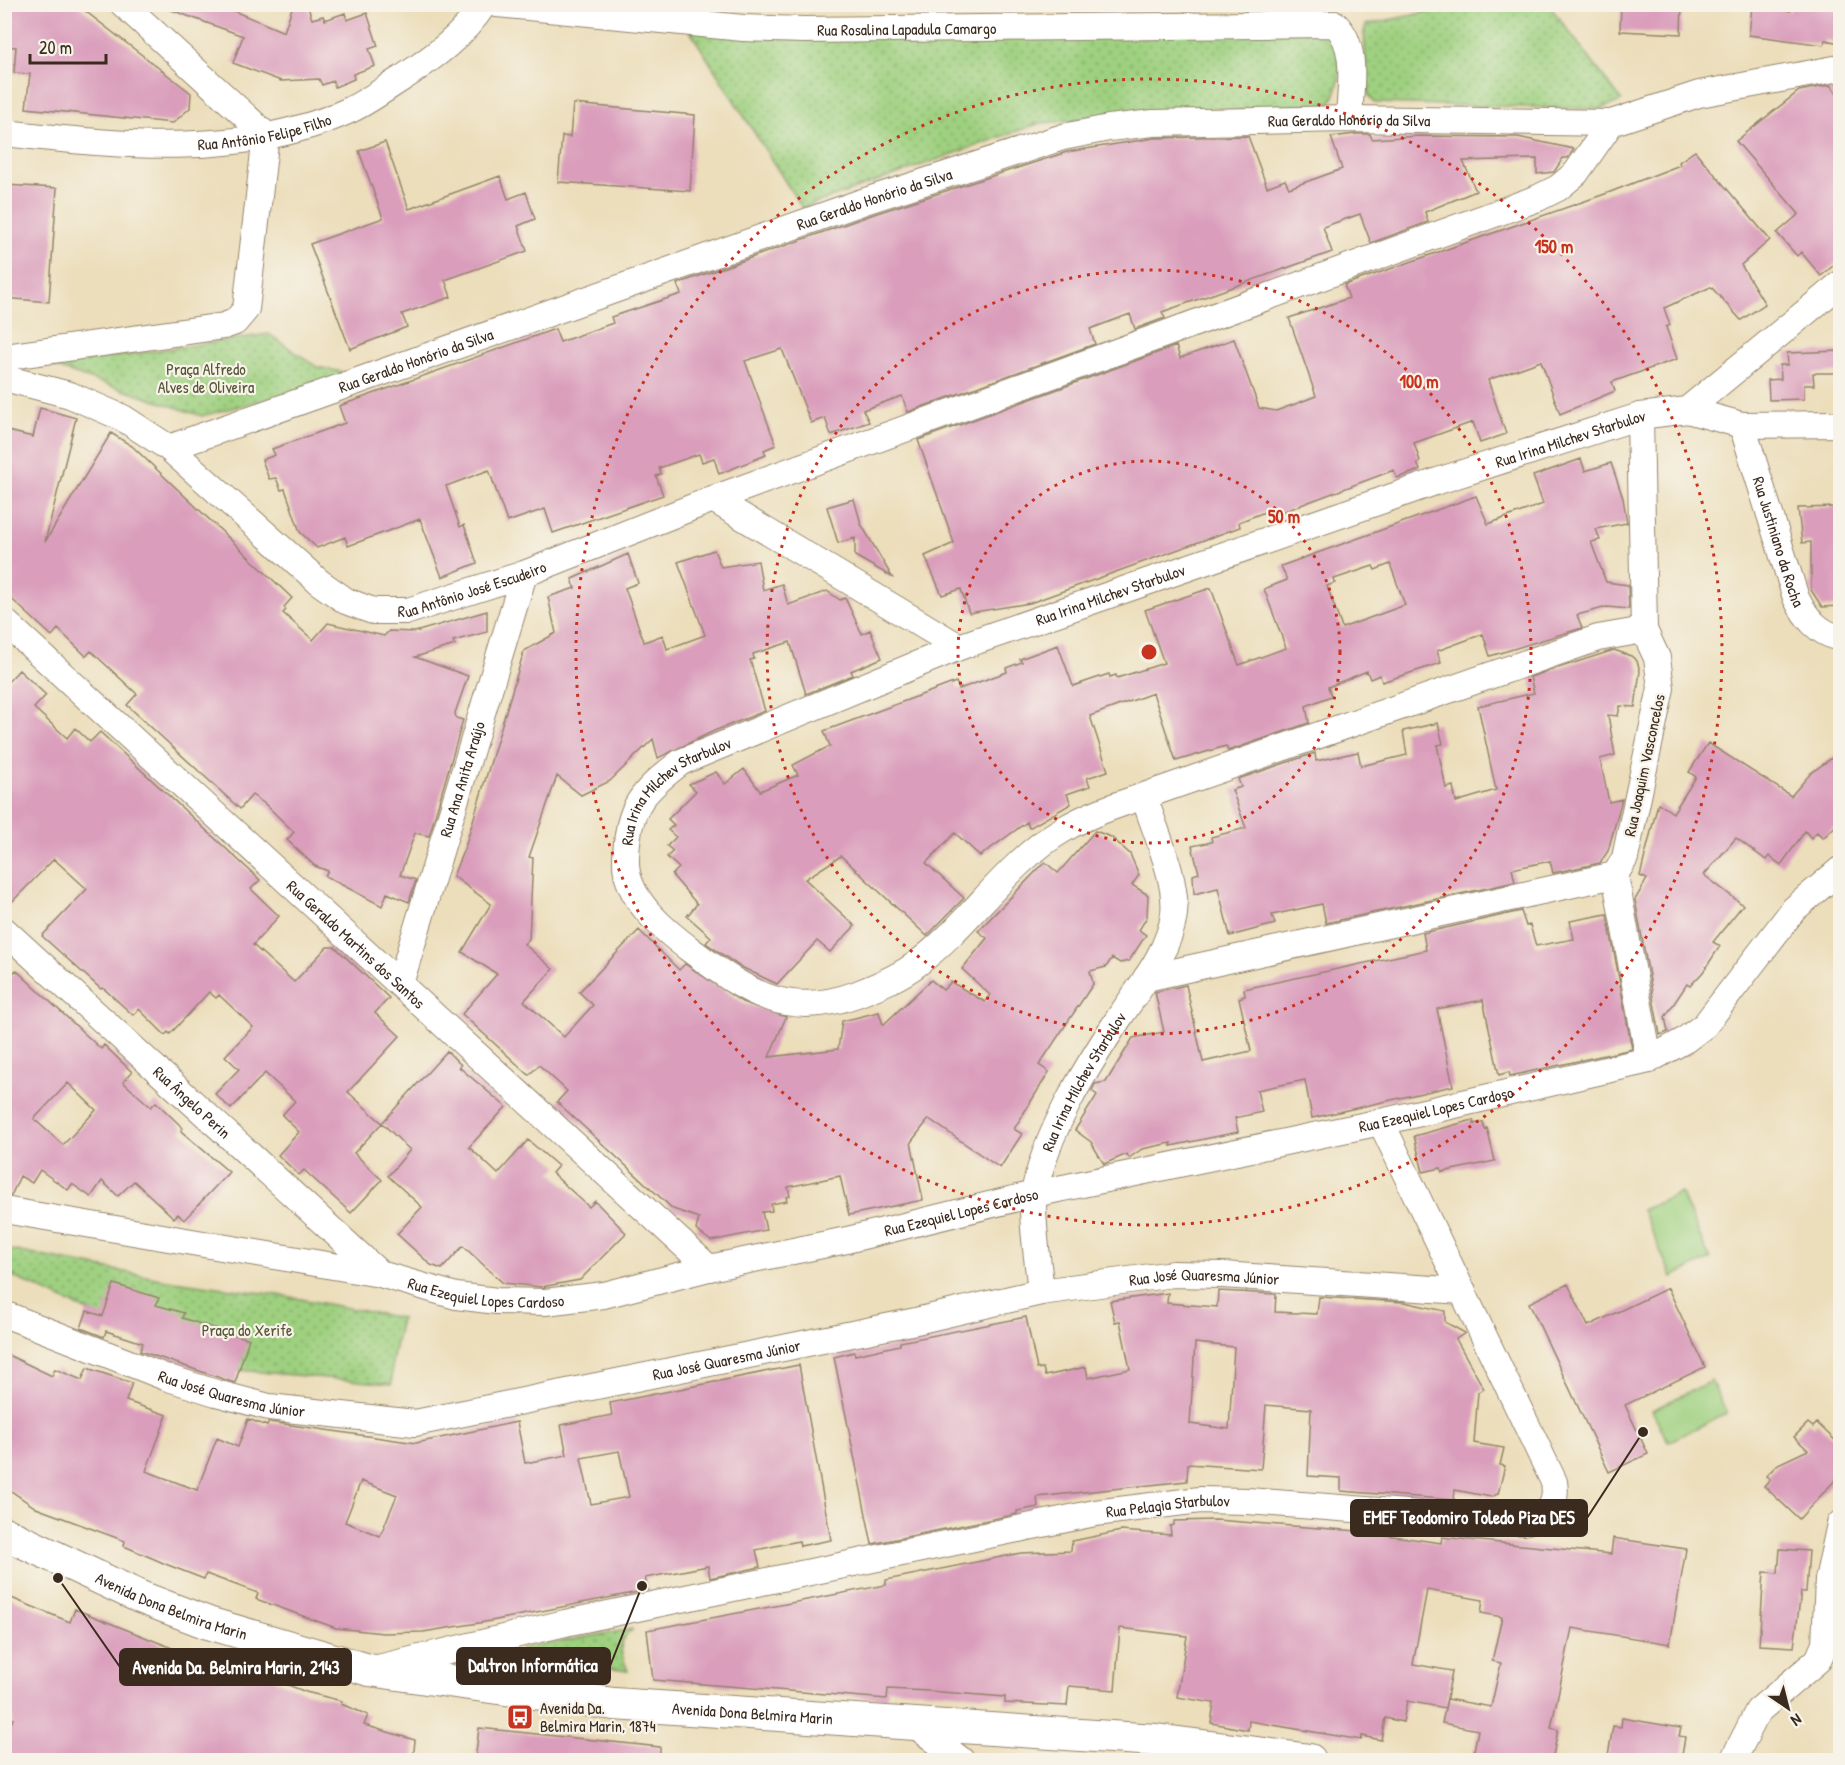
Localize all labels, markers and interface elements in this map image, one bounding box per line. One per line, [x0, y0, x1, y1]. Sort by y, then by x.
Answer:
street label: Rua Rosalina Lapadula Camargo [817, 17, 997, 41]
scale bar [30, 27, 106, 65]
text: 20 m [39, 35, 72, 60]
street label: Rua Antônio Felipe Filho [197, 108, 335, 155]
street label: Rua Geraldo Honório da Silva [1268, 108, 1431, 132]
street label: Rua Geraldo Honório da Silva [794, 163, 955, 235]
text: 150 m [1535, 234, 1573, 259]
street label: Rua Geraldo Honório da Silva [336, 323, 496, 398]
park label: Praça Alfredo Alves de Oliveira [158, 358, 254, 398]
text: 100 m [1399, 369, 1439, 394]
street label: Rua Irina Milchev Starbulov [1493, 404, 1647, 473]
street label: Rua Justiniano da Rocha [1748, 474, 1810, 611]
text: 50 m [1268, 504, 1300, 529]
street label: Rua Antônio José Escudeiro [398, 555, 550, 622]
street label: Rua Irina Milchev Starbulov [1033, 558, 1188, 631]
centre of rings [1139, 642, 1159, 662]
street label: Rua Joaquim Vasconcelos [1618, 692, 1670, 838]
street label: Rua Ana Anita Araújo [434, 718, 490, 840]
street label: Rua Irina Milchev Starbulov [616, 731, 735, 846]
street label: Rua Geraldo Martins dos Santos [282, 875, 430, 1013]
street label: Rua Irina Milchev Starbulov [1036, 1007, 1131, 1155]
street label: Rua Ângelo Perin [149, 1061, 236, 1143]
street label: Rua Ezequiel Lopes Cardoso [1357, 1081, 1516, 1137]
street label: Rua Ezequiel Lopes Cardoso [882, 1182, 1041, 1241]
street label: Rua José Quaresma Júnior [1128, 1263, 1280, 1291]
street label: Rua Ezequiel Lopes Cardoso [405, 1272, 566, 1313]
park label: Praça do Xerife [202, 1319, 293, 1341]
street label: Rua José Quaresma Júnior [651, 1334, 803, 1385]
street label: Rua José Quaresma Júnior [155, 1364, 306, 1422]
street label: Rua Pelagia Starbulov [1105, 1489, 1231, 1523]
callout: EMEF Teodomiro Toledo Piza DES [1351, 1500, 1587, 1536]
text: EMEF Teodomiro Toledo Piza DES [1363, 1505, 1576, 1530]
street label: Avenida Dona Belmira Marin [92, 1567, 250, 1645]
callout: Daltron Informática [457, 1648, 610, 1684]
callout: Avenida Da. Belmira Marin, 2143 [120, 1649, 351, 1685]
text: Daltron Informática [468, 1653, 599, 1678]
text: Avenida Da. Belmira Marin, 2143 [132, 1655, 340, 1680]
north arrow [1758, 1678, 1818, 1738]
place label: Avenida Da. Belmira Marin, 1874 [540, 1697, 656, 1737]
street label: Avenida Dona Belmira Marin [671, 1697, 834, 1730]
bus stop icon: Avenida Da. Belmira Marin, 1874 [505, 1702, 535, 1732]
text: N [1786, 1709, 1806, 1732]

